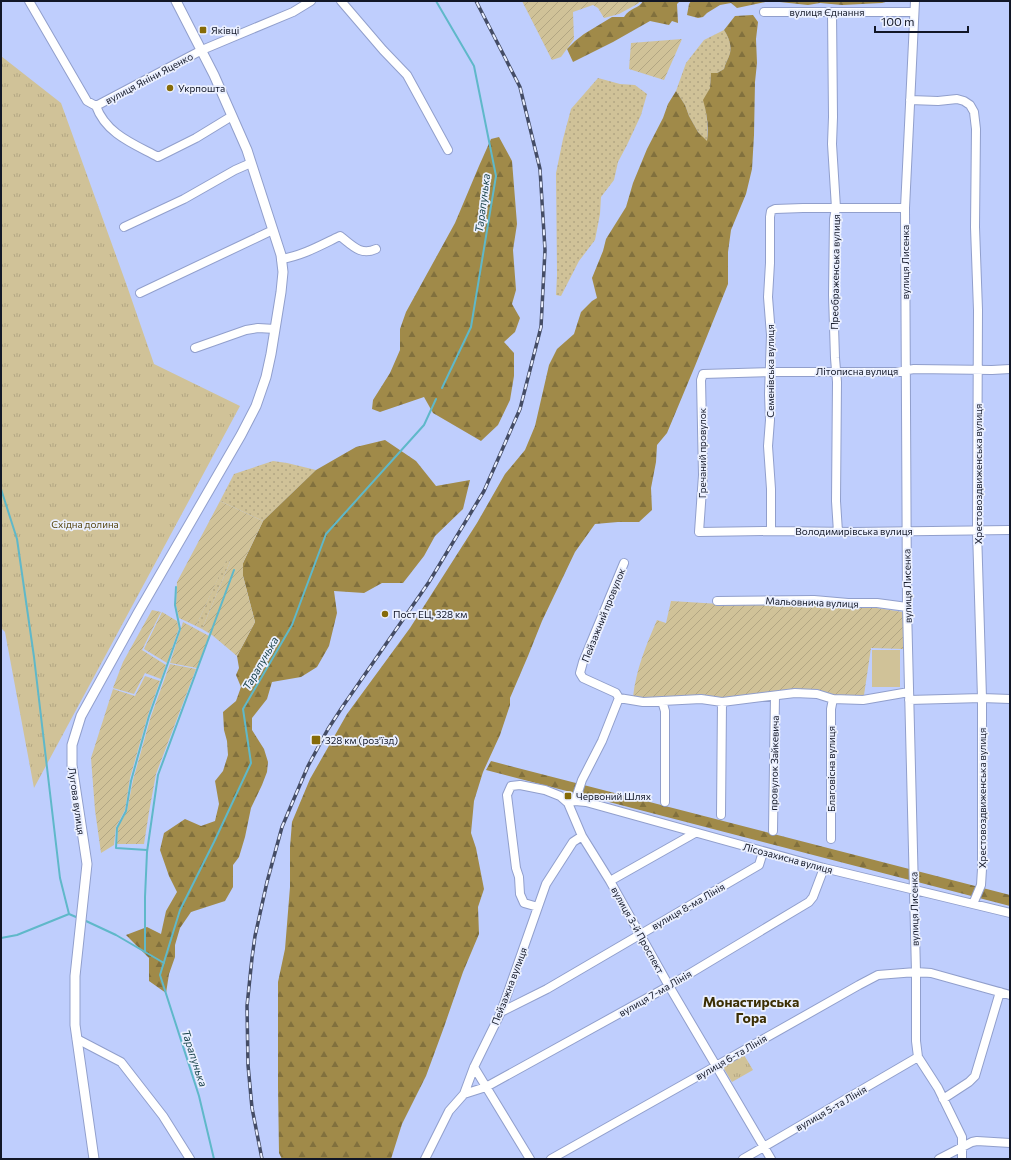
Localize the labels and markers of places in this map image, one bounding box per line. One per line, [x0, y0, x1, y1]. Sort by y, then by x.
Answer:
place label: Яківці [211, 24, 239, 36]
marker: Яківці [198, 25, 208, 35]
place label: Укрпошта [178, 82, 225, 94]
marker: Укрпошта [165, 83, 175, 93]
place label: Пост ЕЦ, 328 км [393, 608, 467, 620]
marker: Пост ЕЦ, 328 км [380, 609, 390, 619]
marker: 328 км (роз'їзд) [310, 734, 322, 746]
place label: 328 км (роз'їзд) [325, 734, 398, 746]
place label: Червоний Шлях [576, 790, 652, 802]
marker: Червоний Шлях [563, 791, 573, 801]

